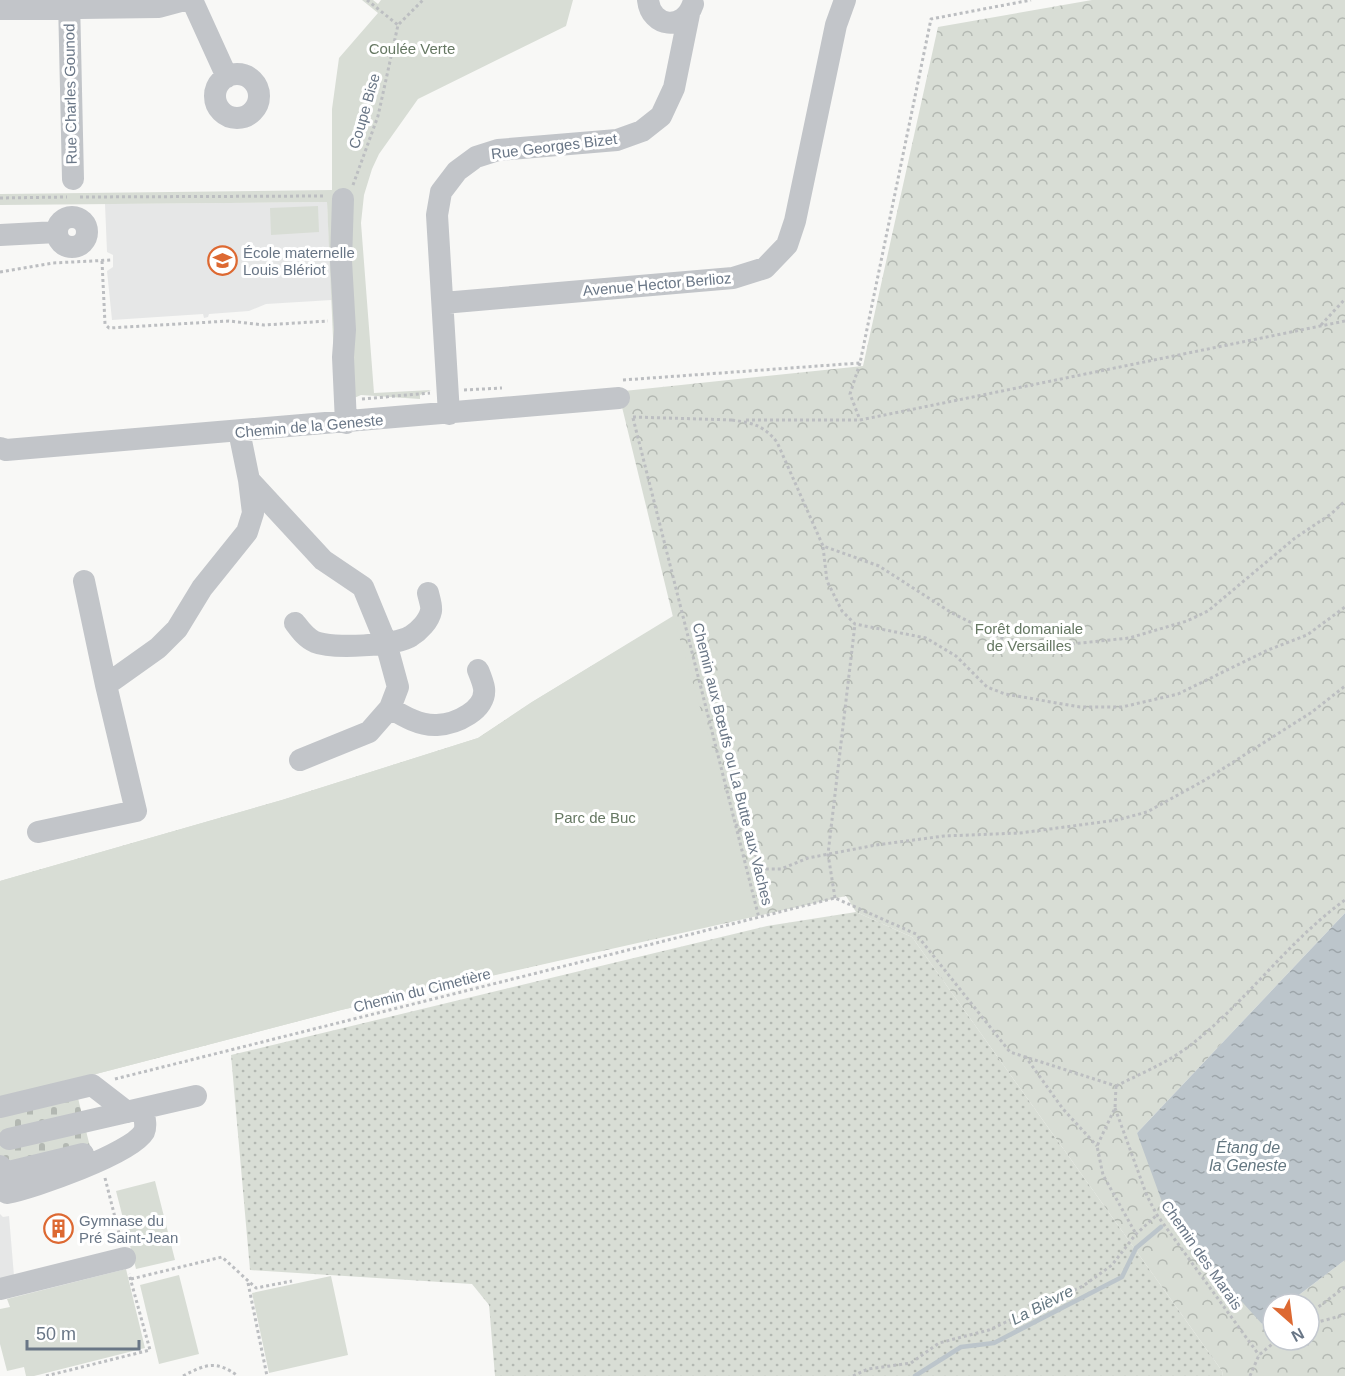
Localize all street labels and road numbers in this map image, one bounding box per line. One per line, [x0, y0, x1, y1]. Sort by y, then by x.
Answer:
street label: Rue Charles Gounod [60, 23, 80, 165]
street label: Coupe Bise [345, 71, 383, 151]
street label: Rue Georges Bizet [490, 130, 619, 162]
street label: Avenue Hector Berlioz [582, 269, 732, 299]
street label: Chemin de la Geneste [234, 411, 384, 441]
street label: Chemin aux Bœufs ou La Butte aux Vaches [690, 621, 776, 907]
street label: Chemin du Cimetière [352, 965, 492, 1015]
street label: Chemin des Marais [1158, 1197, 1246, 1313]

